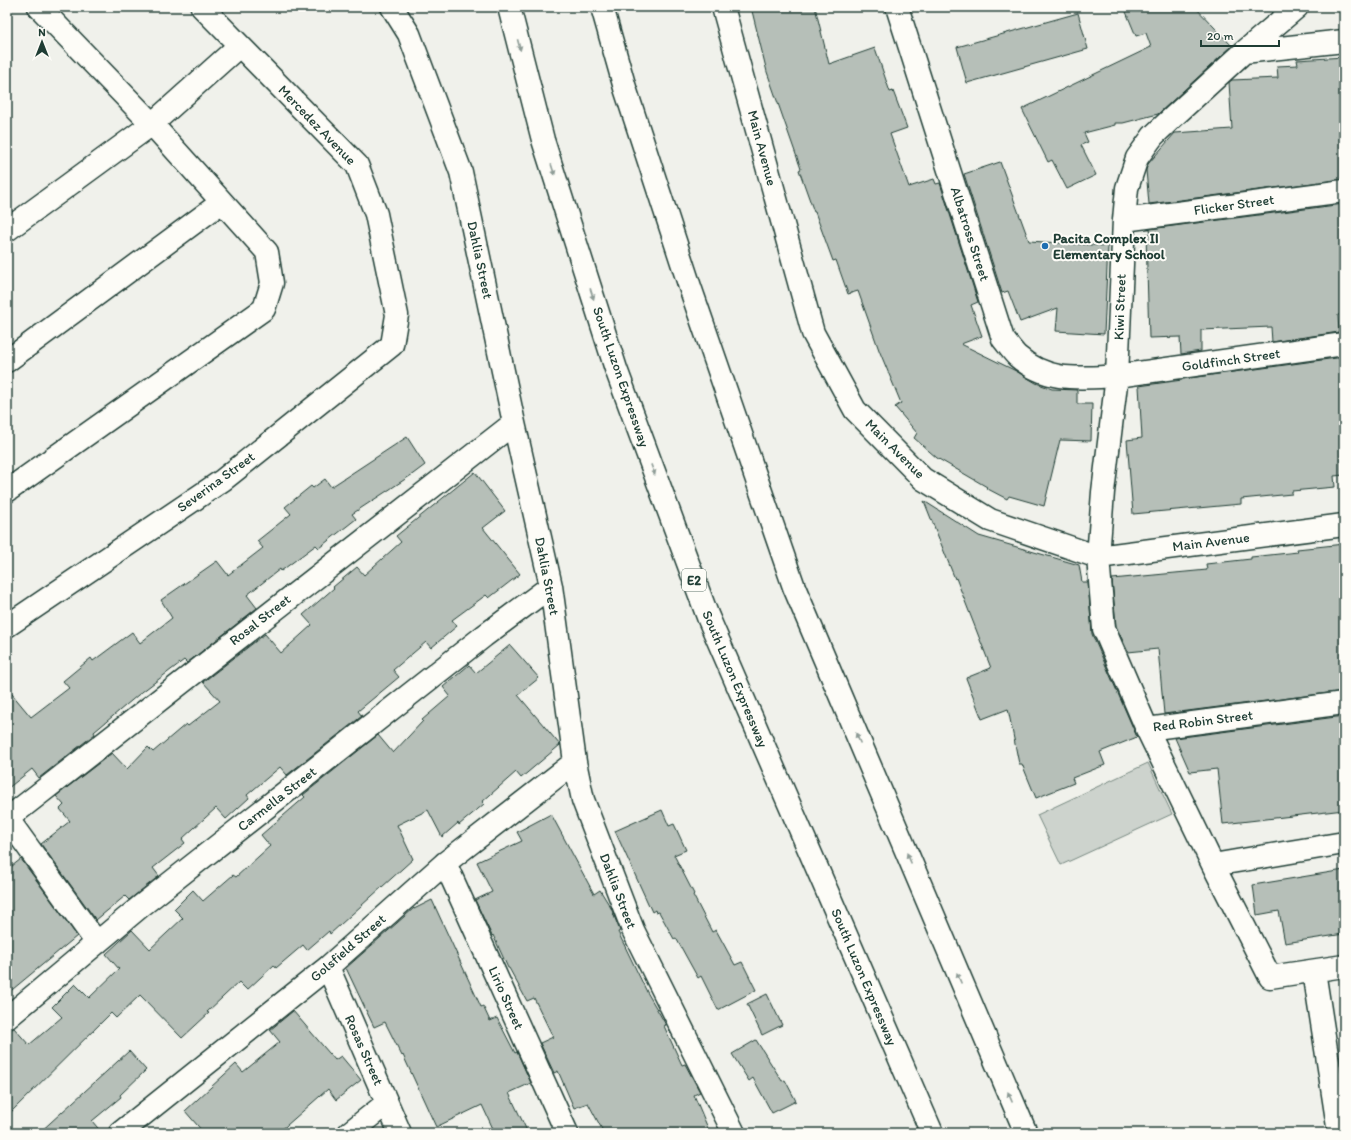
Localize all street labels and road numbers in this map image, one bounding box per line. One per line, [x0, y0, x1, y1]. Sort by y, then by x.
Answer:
street label: Mercedez Avenue [275, 81, 360, 169]
street label: Main Avenue [744, 108, 780, 188]
street label: Albatross Street [947, 185, 993, 283]
street label: Flicker Street [1193, 191, 1275, 219]
street label: Dahlia Street [463, 219, 497, 301]
street label: Kiwi Street [1110, 274, 1130, 340]
street label: South Luzon Expressway [589, 305, 653, 450]
street label: Goldfinch Street [1181, 345, 1281, 375]
street label: Main Avenue [862, 416, 929, 483]
street label: Severina Street [174, 448, 258, 516]
street label: Main Avenue [1172, 529, 1251, 555]
street label: Dahlia Street [531, 535, 563, 617]
road number: E2 [682, 569, 706, 591]
street label: Rosal Street [226, 591, 294, 649]
street label: South Luzon Expressway [698, 608, 772, 751]
street label: Red Robin Street [1152, 706, 1254, 736]
street label: Carmella Street [234, 763, 320, 835]
street label: Dahlia Street [596, 851, 640, 931]
street label: South Luzon Expressway [827, 906, 901, 1049]
street label: Golsfield Street [307, 911, 389, 985]
street label: Lirio Street [485, 964, 527, 1032]
street label: Rosas Street [341, 1012, 387, 1088]

